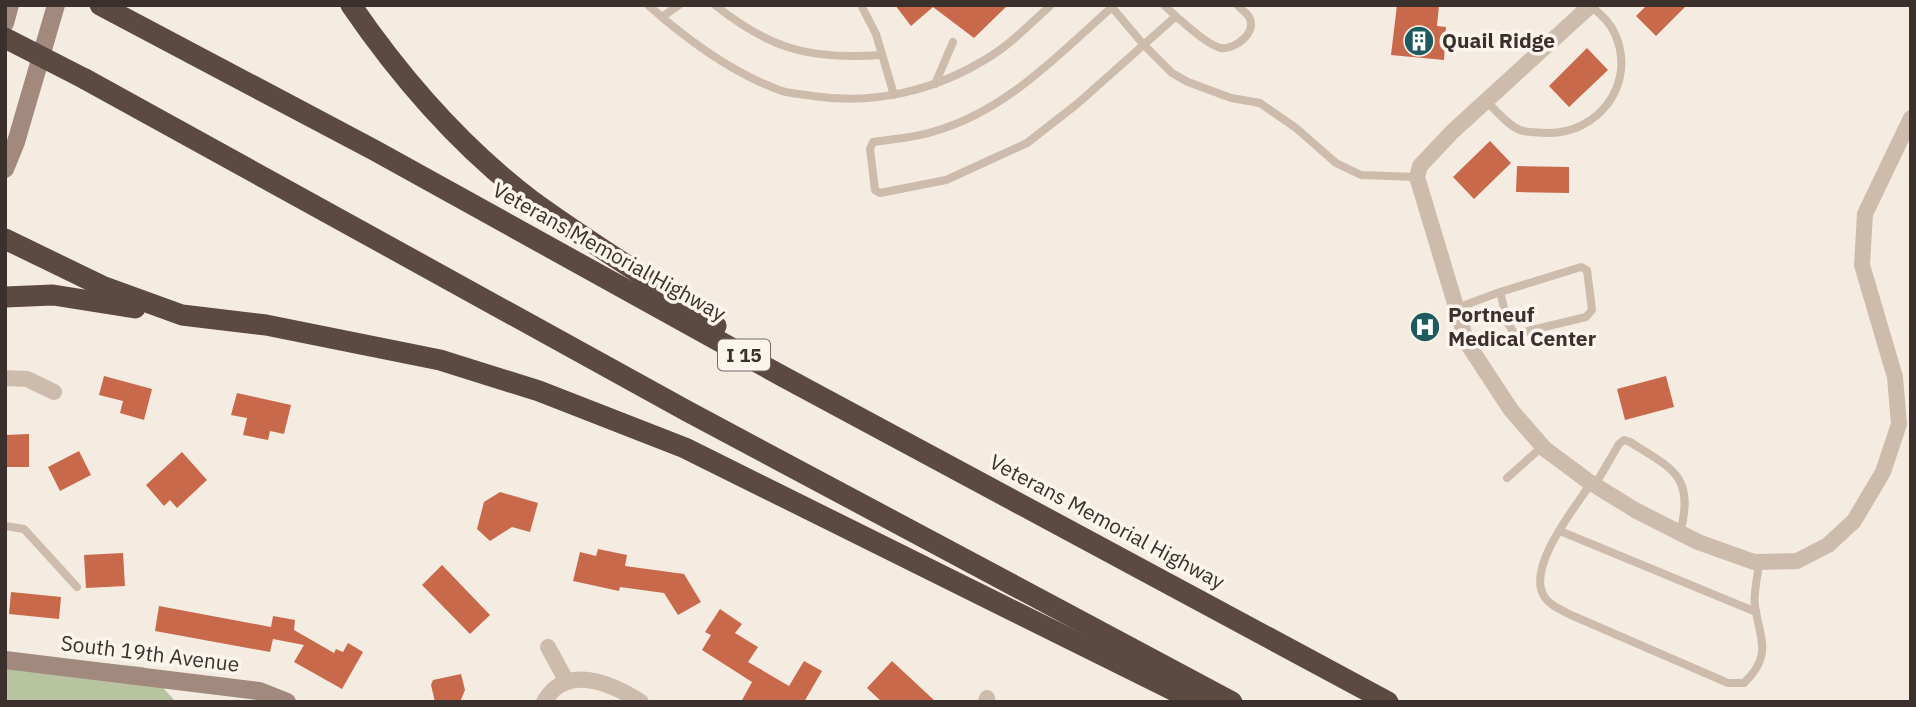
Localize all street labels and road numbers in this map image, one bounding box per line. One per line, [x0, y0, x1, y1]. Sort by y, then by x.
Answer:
street label: Veterans Memorial Highway [488, 175, 732, 327]
road number: I 15 [718, 340, 770, 370]
street label: Veterans Memorial Highway [985, 447, 1230, 595]
street label: South 19th Avenue [59, 628, 241, 678]

